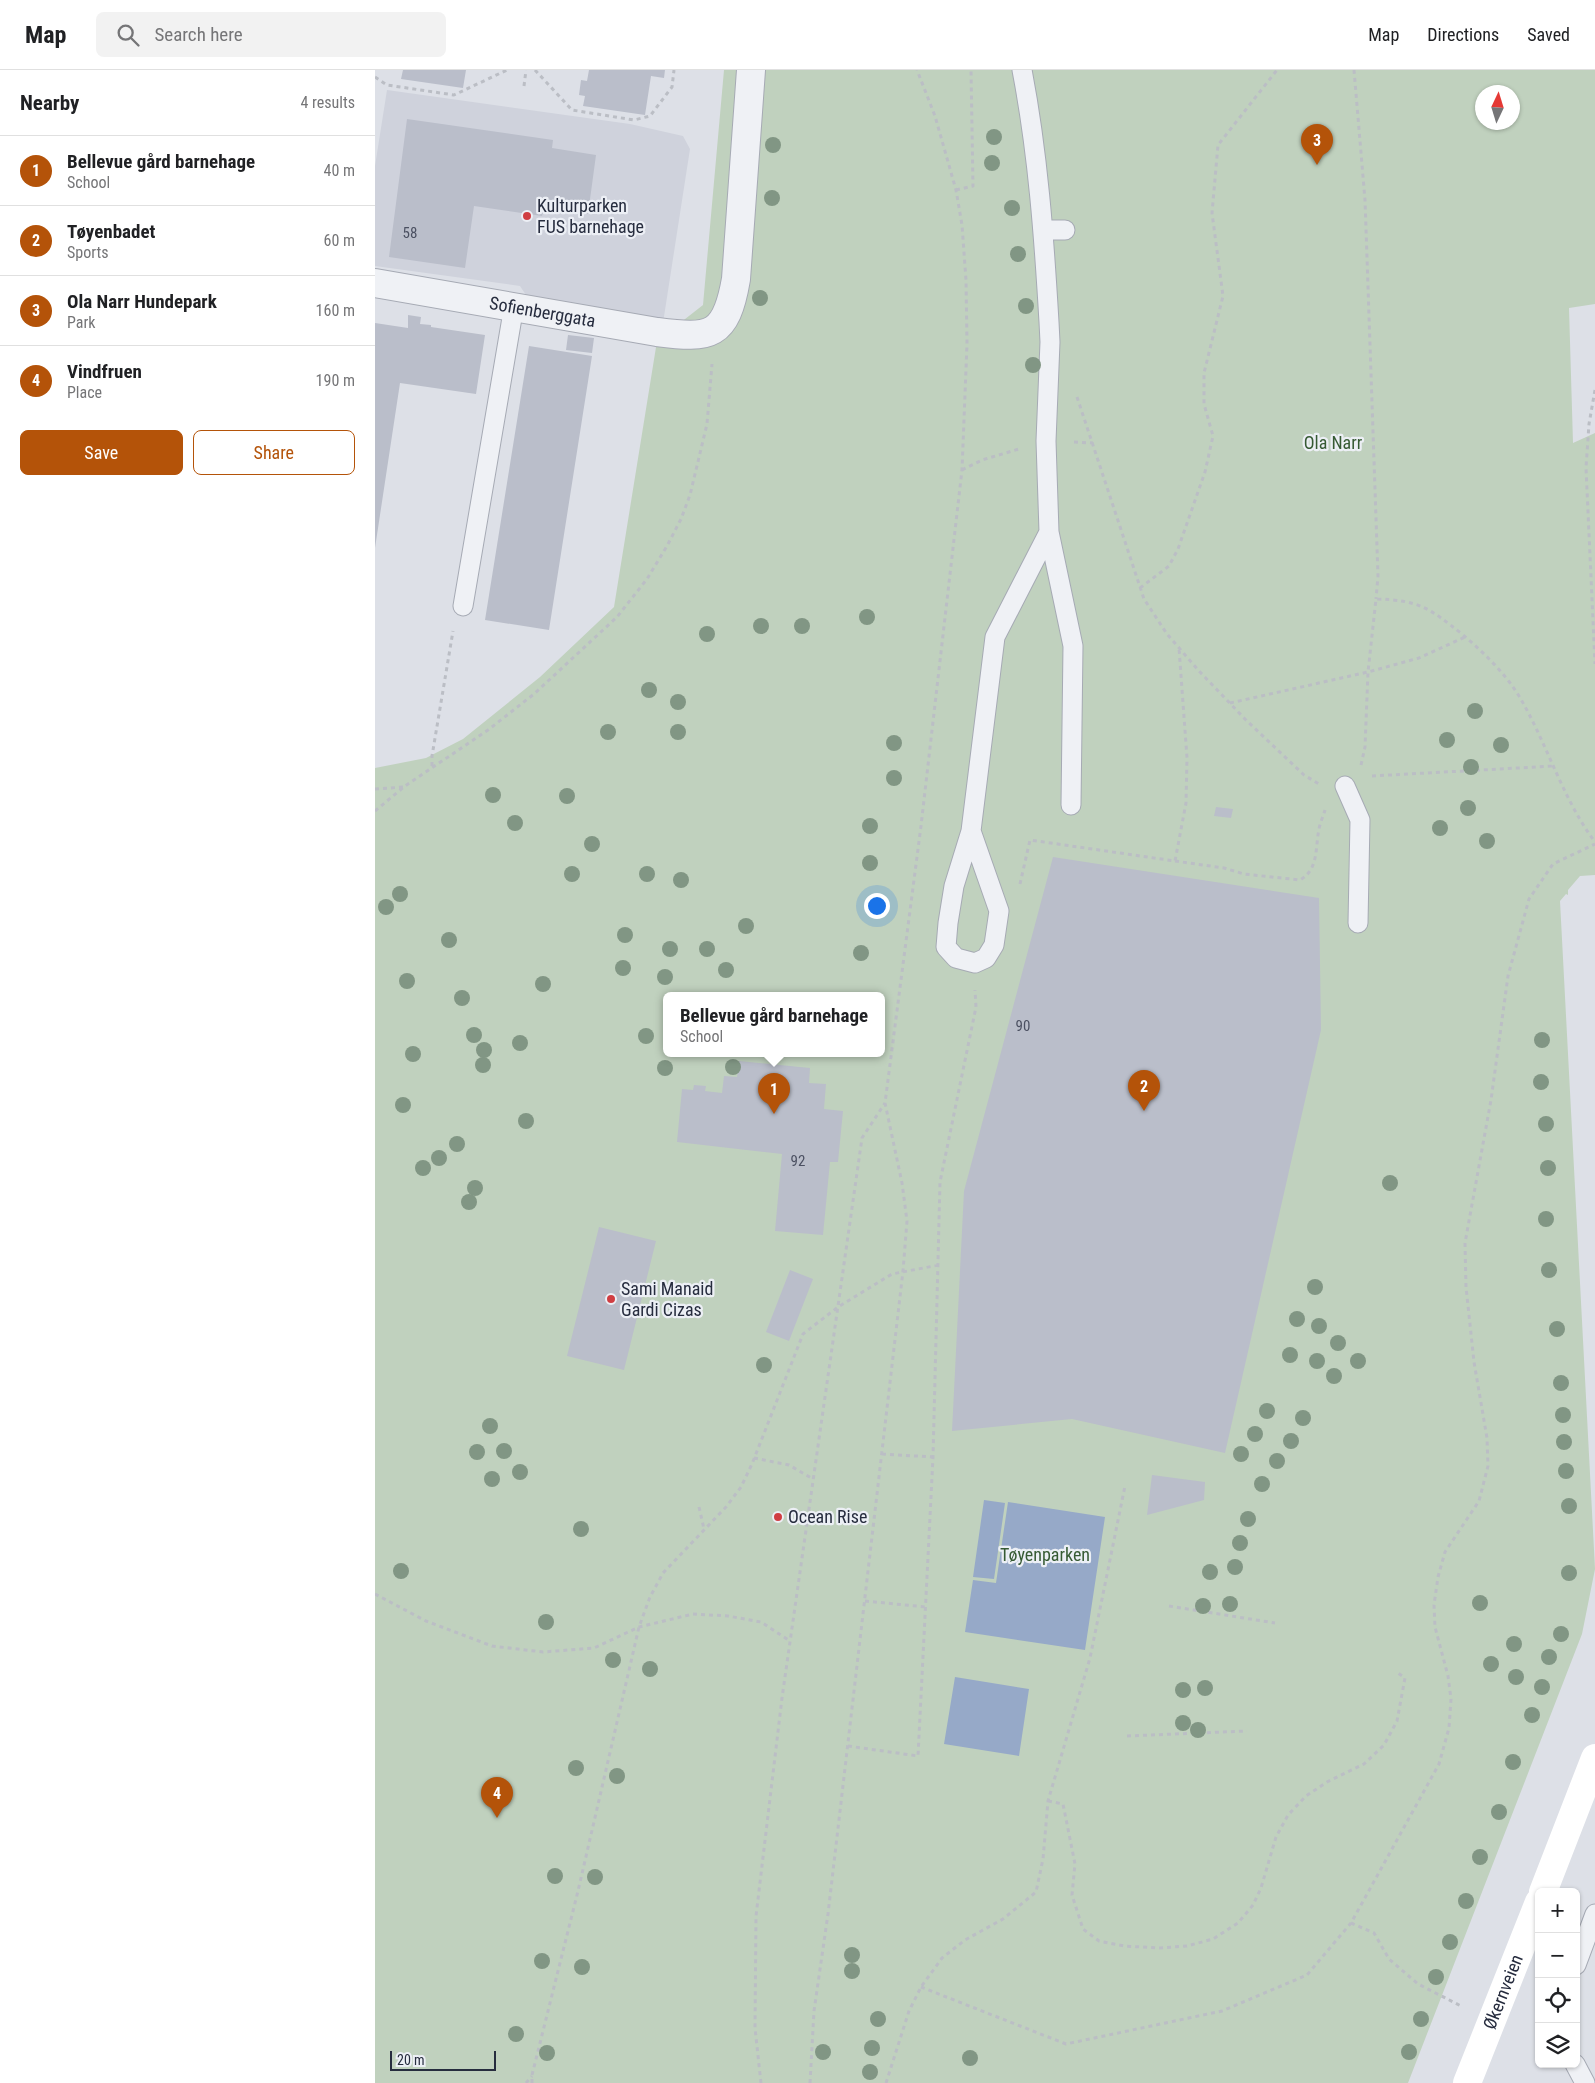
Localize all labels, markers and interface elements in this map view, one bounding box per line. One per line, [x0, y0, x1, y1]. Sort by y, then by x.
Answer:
search box [96, 12, 446, 57]
text: Map [25, 21, 66, 49]
icon: search [114, 21, 142, 49]
text: Search here [154, 23, 243, 46]
text: Map [1368, 24, 1399, 45]
text: Directions [1427, 24, 1499, 45]
text: Saved [1527, 24, 1570, 45]
north arrow [1475, 85, 1520, 130]
text: Nearby [20, 91, 79, 115]
text: 4 results [300, 93, 355, 112]
pin: 3 [1301, 124, 1333, 165]
text: Bellevue gård barnehage [67, 150, 255, 173]
text: 1 [32, 161, 40, 180]
text: 40 m [323, 161, 355, 180]
text: School [67, 173, 110, 192]
place label: Kulturparken FUS barnehage [537, 195, 644, 237]
marker: Kulturparken FUS barnehage [521, 210, 533, 222]
text: Tøyenbadet [67, 220, 155, 243]
house number: 58 [403, 224, 417, 242]
text: 2 [32, 231, 40, 250]
text: 60 m [323, 231, 355, 250]
text: Sports [67, 243, 109, 262]
text: Ola Narr Hundepark [67, 290, 217, 313]
street label: Sofienberggata [488, 292, 597, 331]
text: 3 [32, 301, 40, 320]
text: 160 m [316, 301, 355, 320]
text: Park [67, 313, 96, 332]
text: Vindfruen [67, 360, 142, 383]
text: 4 [32, 371, 40, 390]
text: 190 m [316, 371, 355, 390]
text: Place [67, 383, 102, 402]
button: Save [20, 430, 183, 475]
button: Share [193, 430, 355, 475]
park label: Ola Narr [1304, 432, 1363, 453]
your location [864, 893, 890, 919]
popup [663, 992, 885, 1057]
text: Bellevue gård barnehage [680, 1004, 868, 1027]
house number: 90 [1016, 1017, 1030, 1035]
text: School [680, 1027, 723, 1046]
pin: 2 [1128, 1070, 1160, 1111]
pin: 1 [758, 1073, 790, 1114]
house number: 92 [791, 1152, 805, 1170]
place label: Sami Manaid Gardi Cizas [621, 1278, 713, 1320]
marker: Sami Manaid Gardi Cizas [605, 1293, 617, 1305]
place label: Ocean Rise [788, 1506, 867, 1527]
marker: Ocean Rise [772, 1511, 784, 1523]
park label: Tøyenparken [1000, 1544, 1090, 1565]
pin: 4 [481, 1777, 513, 1818]
map controls [1535, 1888, 1580, 2068]
button: + [1535, 1888, 1580, 1933]
button: − [1535, 1933, 1580, 1978]
street label: Økernveien [1478, 1951, 1527, 2032]
button: locate [1535, 1978, 1580, 2023]
button: layers [1535, 2023, 1580, 2068]
scale bar [390, 2048, 496, 2071]
text: 20 m [397, 2052, 425, 2068]

